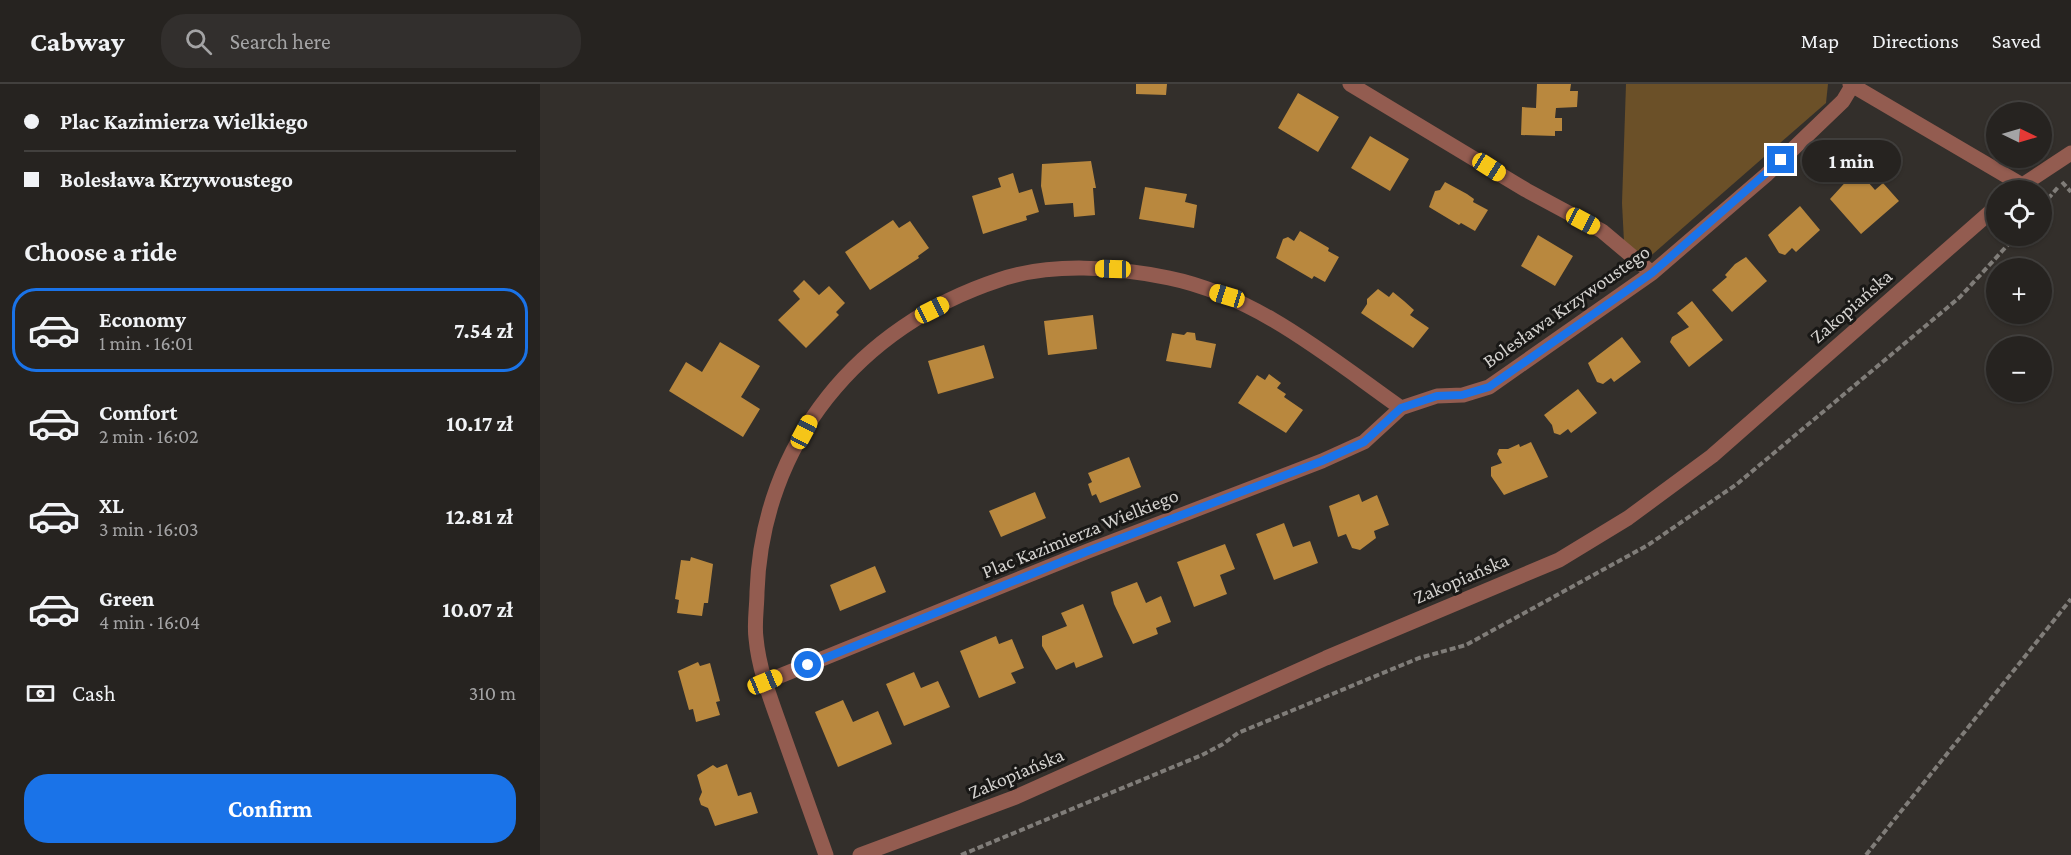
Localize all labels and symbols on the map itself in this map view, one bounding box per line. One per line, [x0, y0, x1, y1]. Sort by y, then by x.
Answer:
north arrow [1986, 102, 2052, 168]
callout: 1 min [1802, 139, 1901, 181]
route end [1767, 146, 1794, 173]
car [1469, 150, 1509, 184]
car [1563, 205, 1603, 237]
street label: Bolesława Krzywoustego [1478, 240, 1654, 373]
car [1095, 260, 1131, 278]
street label: Zakopiańska [1806, 264, 1897, 348]
car [1207, 282, 1247, 310]
car [912, 294, 952, 326]
car [788, 412, 820, 452]
street label: Plac Kazimierza Wielkiego [979, 483, 1182, 583]
street label: Zakopiańska [1410, 548, 1512, 609]
route start [794, 651, 821, 678]
car [745, 667, 785, 697]
street label: Zakopiańska [965, 743, 1067, 804]

